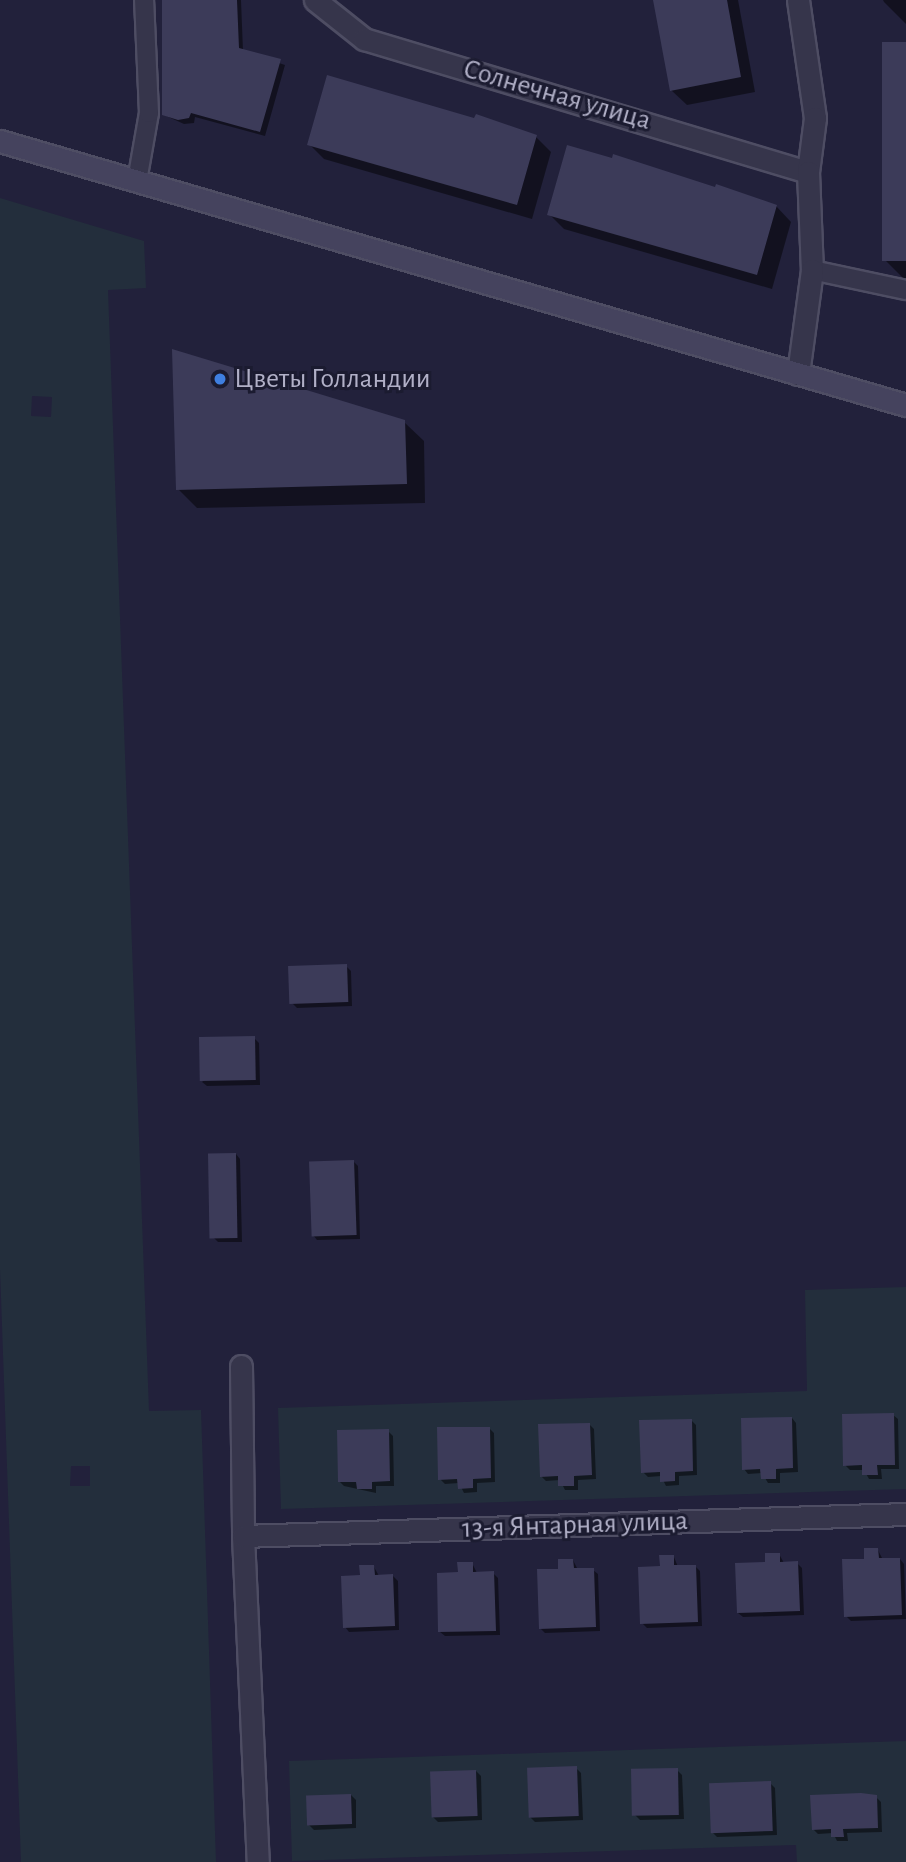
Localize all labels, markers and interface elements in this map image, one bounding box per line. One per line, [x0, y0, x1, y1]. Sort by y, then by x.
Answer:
street label: Солнечная улица [459, 52, 655, 138]
place label: Цветы Голландии [234, 362, 431, 396]
marker: Цветы Голландии [212, 371, 228, 387]
street label: 13-я Янтарная улица [461, 1504, 689, 1546]

